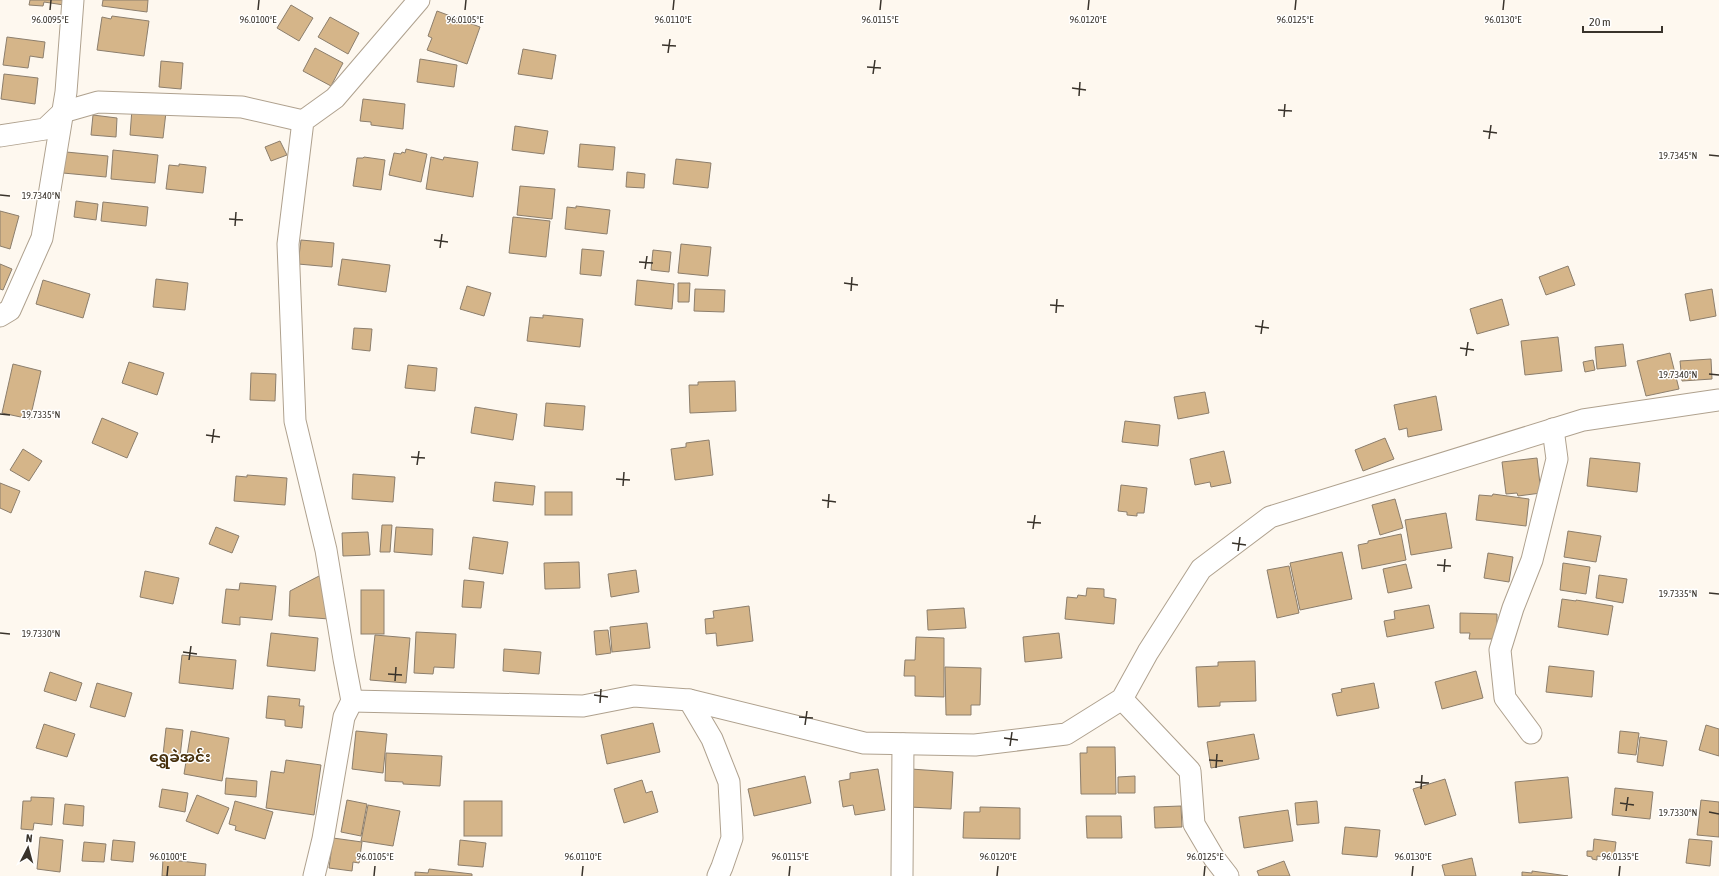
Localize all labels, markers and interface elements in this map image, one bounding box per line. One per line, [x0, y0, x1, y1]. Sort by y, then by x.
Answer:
scale bar [1583, 8, 1662, 34]
text: 96.0095°E [32, 14, 69, 25]
text: 96.0100°E [240, 14, 277, 25]
text: 96.0105°E [447, 14, 484, 25]
text: 96.0110°E [655, 14, 692, 25]
text: 96.0115°E [862, 14, 899, 25]
text: 96.0120°E [1070, 14, 1107, 25]
text: 96.0125°E [1277, 14, 1314, 25]
text: 96.0130°E [1485, 14, 1522, 25]
text: 20 m [1589, 15, 1611, 29]
text: 19.7345°N [1659, 150, 1697, 161]
text: 19.7340°N [22, 190, 60, 201]
text: 19.7340°N [1659, 369, 1697, 380]
text: 19.7335°N [22, 409, 60, 420]
text: 19.7335°N [1659, 588, 1697, 599]
text: 19.7330°N [22, 628, 60, 639]
district label: ရွှေခဲအင်း [149, 747, 211, 769]
text: 19.7330°N [1659, 807, 1697, 818]
north arrow [8, 828, 48, 868]
text: N [25, 832, 33, 844]
text: 96.0100°E [150, 851, 187, 862]
text: 96.0105°E [357, 851, 394, 862]
text: 96.0110°E [565, 851, 602, 862]
text: 96.0115°E [772, 851, 809, 862]
text: 96.0120°E [980, 851, 1017, 862]
text: 96.0125°E [1187, 851, 1224, 862]
text: 96.0130°E [1395, 851, 1432, 862]
text: 96.0135°E [1602, 851, 1639, 862]

